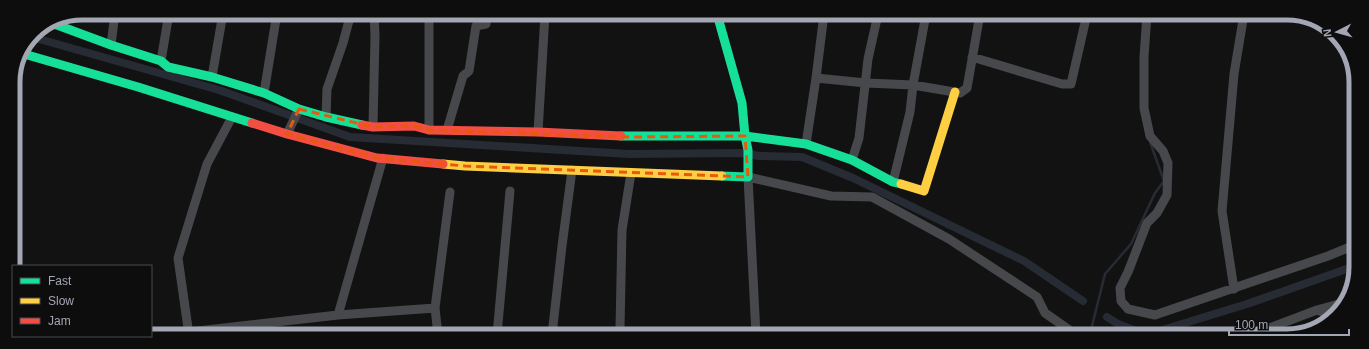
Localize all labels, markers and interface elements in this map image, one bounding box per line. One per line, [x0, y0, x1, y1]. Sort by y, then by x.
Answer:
north arrow [1317, 12, 1357, 52]
text: N [1321, 28, 1333, 38]
legend [12, 265, 152, 337]
text: Fast [48, 274, 72, 288]
text: Slow [48, 294, 74, 308]
scale bar [1229, 311, 1349, 337]
text: Jam [48, 314, 71, 328]
text: 100 m [1235, 318, 1268, 332]

